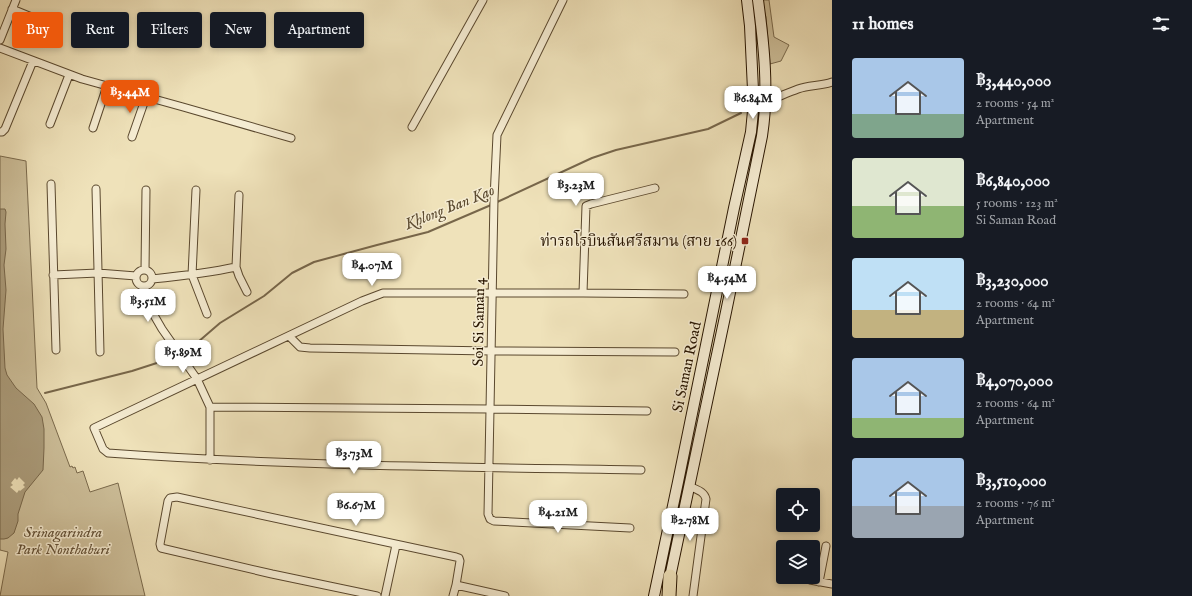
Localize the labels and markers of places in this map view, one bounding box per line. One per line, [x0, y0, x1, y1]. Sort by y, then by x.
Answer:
pin: ฿3.44M [97, 80, 163, 114]
pin: ฿6.84M [720, 86, 786, 120]
pin: ฿3.23M [543, 173, 609, 207]
place label: ท่ารถโรบินสันศรีสมาน (สาย 166) [540, 230, 737, 251]
marker: ท่ารถโรบินสันศรีสมาน (สาย 166) [740, 236, 750, 246]
pin: ฿4.07M [339, 253, 405, 287]
pin: ฿4.54M [694, 266, 760, 300]
pin: ฿3.51M [115, 289, 181, 323]
pin: ฿5.89M [150, 340, 216, 374]
pin: ฿3.73M [321, 441, 387, 475]
pin: ฿6.67M [323, 493, 389, 527]
pin: ฿4.21M [525, 500, 591, 534]
pin: ฿2.78M [657, 508, 723, 542]

